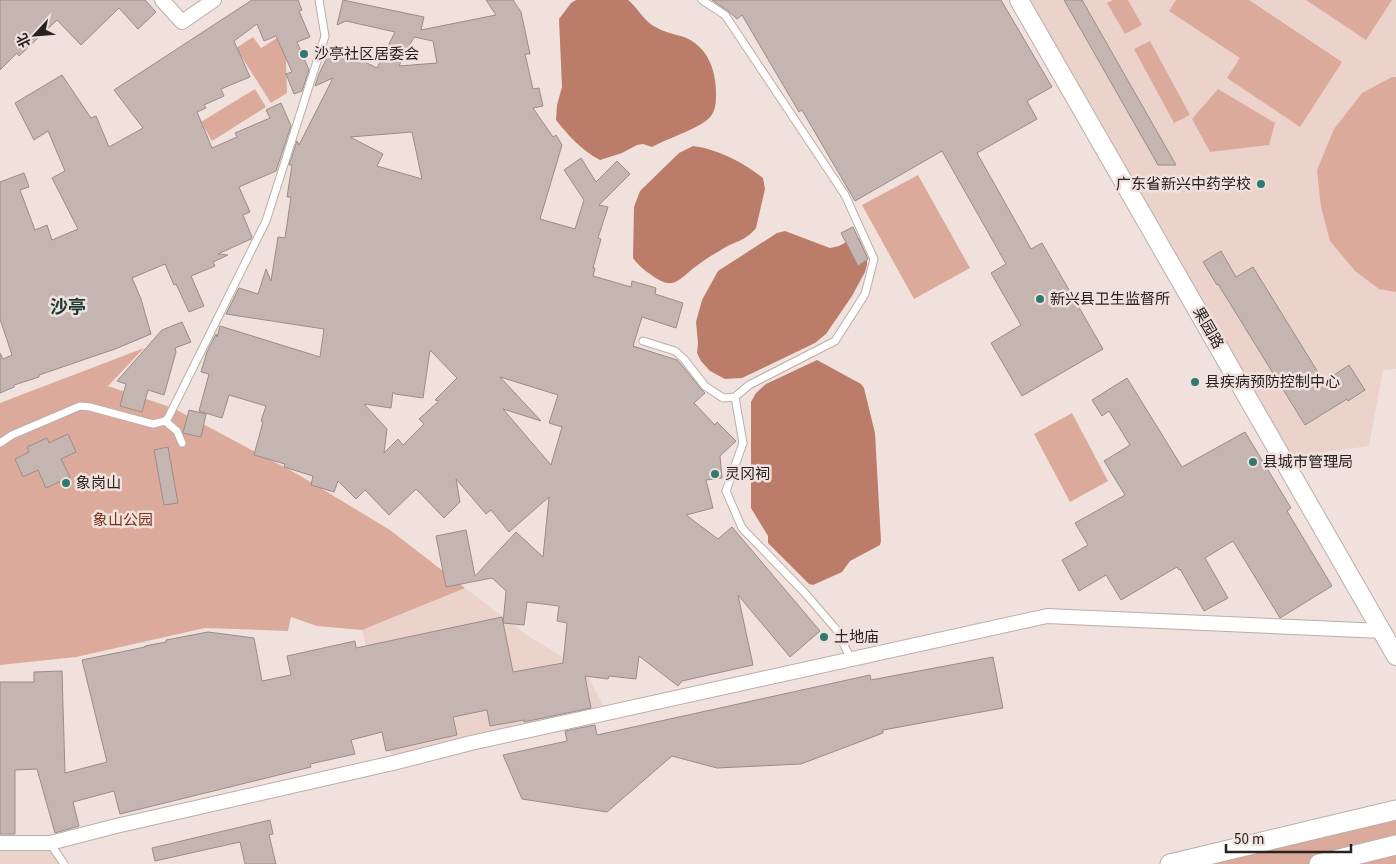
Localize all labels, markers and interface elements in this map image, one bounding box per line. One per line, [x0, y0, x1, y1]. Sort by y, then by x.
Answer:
north arrow [10, 10, 60, 60]
text: 北 [12, 30, 36, 51]
place label: 沙亭社区居委会 [314, 44, 419, 65]
marker: 沙亭社区居委会 [298, 48, 310, 60]
place label: 广东省新兴中药学校 [1116, 174, 1251, 195]
marker: 广东省新兴中药学校 [1255, 178, 1267, 190]
place label: 新兴县卫生监督所 [1050, 289, 1170, 310]
marker: 新兴县卫生监督所 [1034, 293, 1046, 305]
district label: 沙亭 [50, 295, 86, 320]
street label: 果园路 [1188, 303, 1228, 353]
place label: 县疾病预防控制中心 [1205, 372, 1340, 393]
marker: 县疾病预防控制中心 [1189, 376, 1201, 388]
place label: 县城市管理局 [1263, 452, 1353, 473]
marker: 县城市管理局 [1247, 456, 1259, 468]
place label: 灵冈祠 [725, 464, 770, 485]
marker: 灵冈祠 [709, 468, 721, 480]
place label: 象岗山 [76, 473, 121, 494]
marker: 象岗山 [60, 477, 72, 489]
park label: 象山公园 [93, 510, 153, 531]
place label: 土地庙 [834, 627, 879, 648]
marker: 土地庙 [818, 631, 830, 643]
scale bar [1226, 822, 1351, 854]
text: 50 m [1234, 829, 1264, 850]

